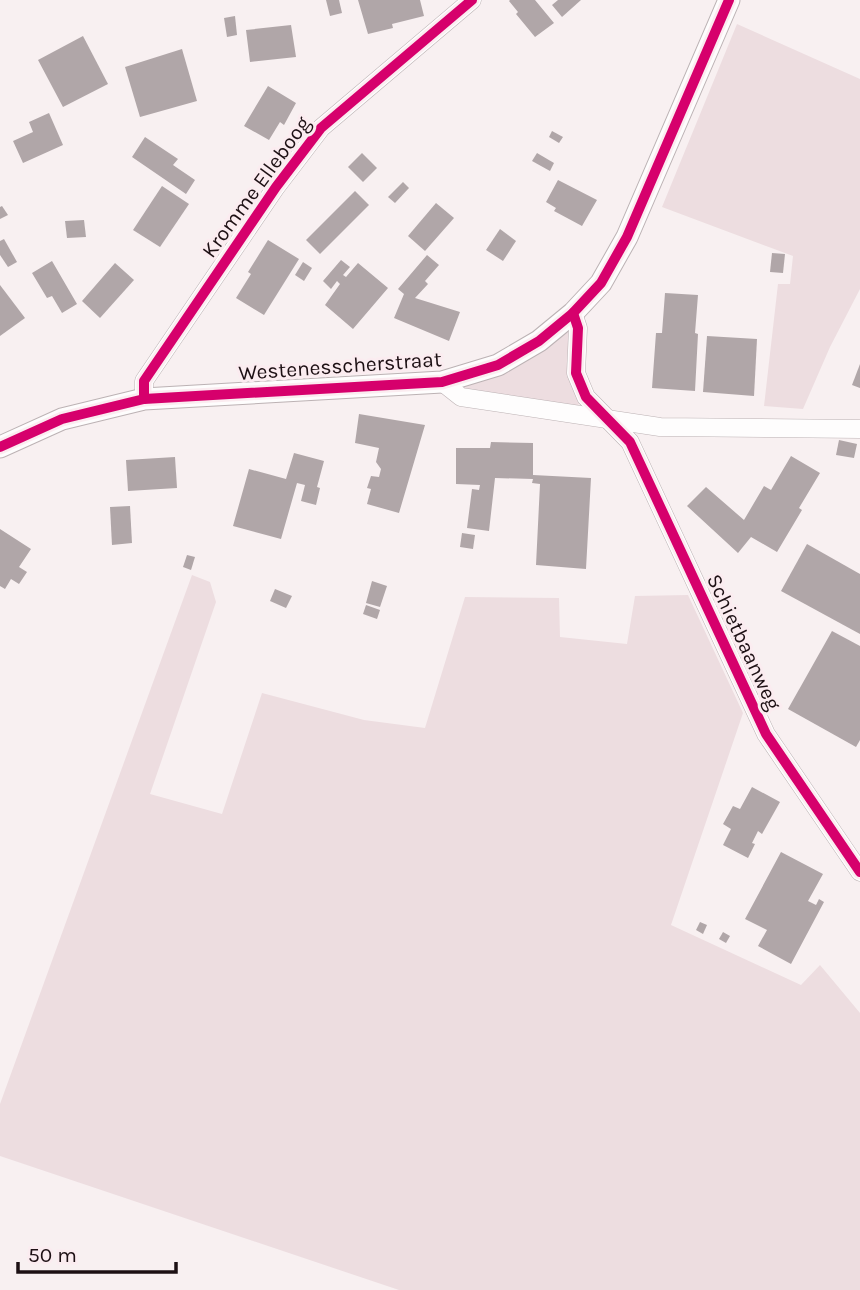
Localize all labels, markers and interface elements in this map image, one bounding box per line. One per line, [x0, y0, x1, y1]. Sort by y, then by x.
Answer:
street label: Kromme Elleboog [197, 112, 315, 262]
street label: Westenesscherstraat [238, 347, 442, 385]
street label: Schietbaanweg [702, 570, 786, 714]
scale bar [18, 1230, 175, 1274]
text: 50 m [28, 1243, 77, 1267]

